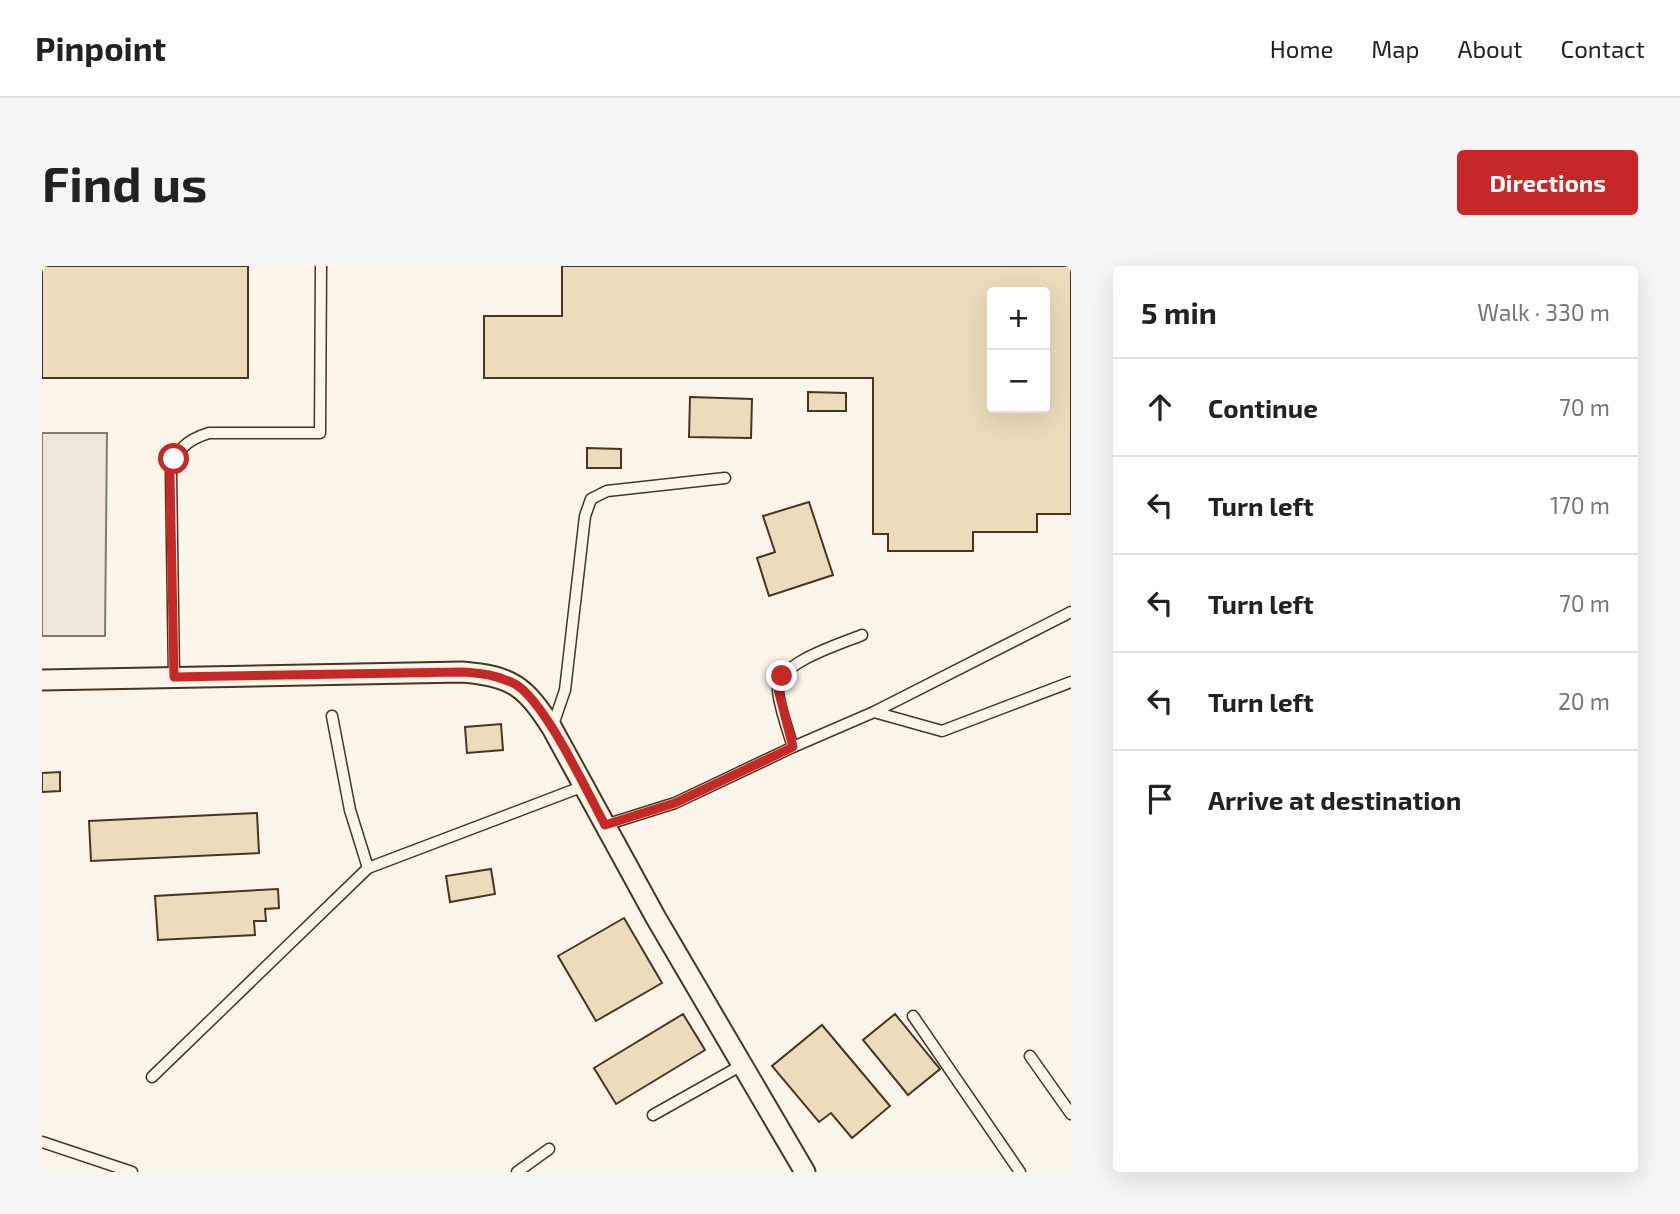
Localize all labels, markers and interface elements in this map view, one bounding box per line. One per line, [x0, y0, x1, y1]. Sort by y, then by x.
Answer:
text: Pinpoint [35, 28, 166, 68]
text: Home [1270, 34, 1333, 63]
text: Map [1371, 34, 1419, 63]
text: About [1457, 34, 1523, 63]
text: Contact [1561, 34, 1645, 63]
button: Directions [1457, 150, 1638, 215]
text: Find us [42, 153, 207, 212]
map controls [987, 287, 1050, 413]
button: + [987, 287, 1050, 350]
text: 5 min [1141, 294, 1217, 330]
text: Walk · 330 m [1477, 298, 1610, 326]
button: − [987, 350, 1050, 413]
icon: ahead [1141, 388, 1179, 426]
text: Continue [1208, 392, 1318, 423]
text: 70 m [1559, 393, 1610, 421]
route start [158, 443, 189, 474]
icon: left [1141, 486, 1179, 524]
text: Turn left [1208, 490, 1314, 521]
text: 170 m [1550, 491, 1610, 519]
icon: left [1141, 584, 1179, 622]
text: Turn left [1208, 588, 1314, 619]
text: 70 m [1559, 589, 1610, 617]
route end [766, 660, 797, 691]
icon: left [1141, 682, 1179, 720]
text: Turn left [1208, 686, 1314, 717]
text: 20 m [1558, 687, 1610, 715]
icon: arrive [1141, 780, 1179, 818]
text: Arrive at destination [1208, 784, 1461, 815]

